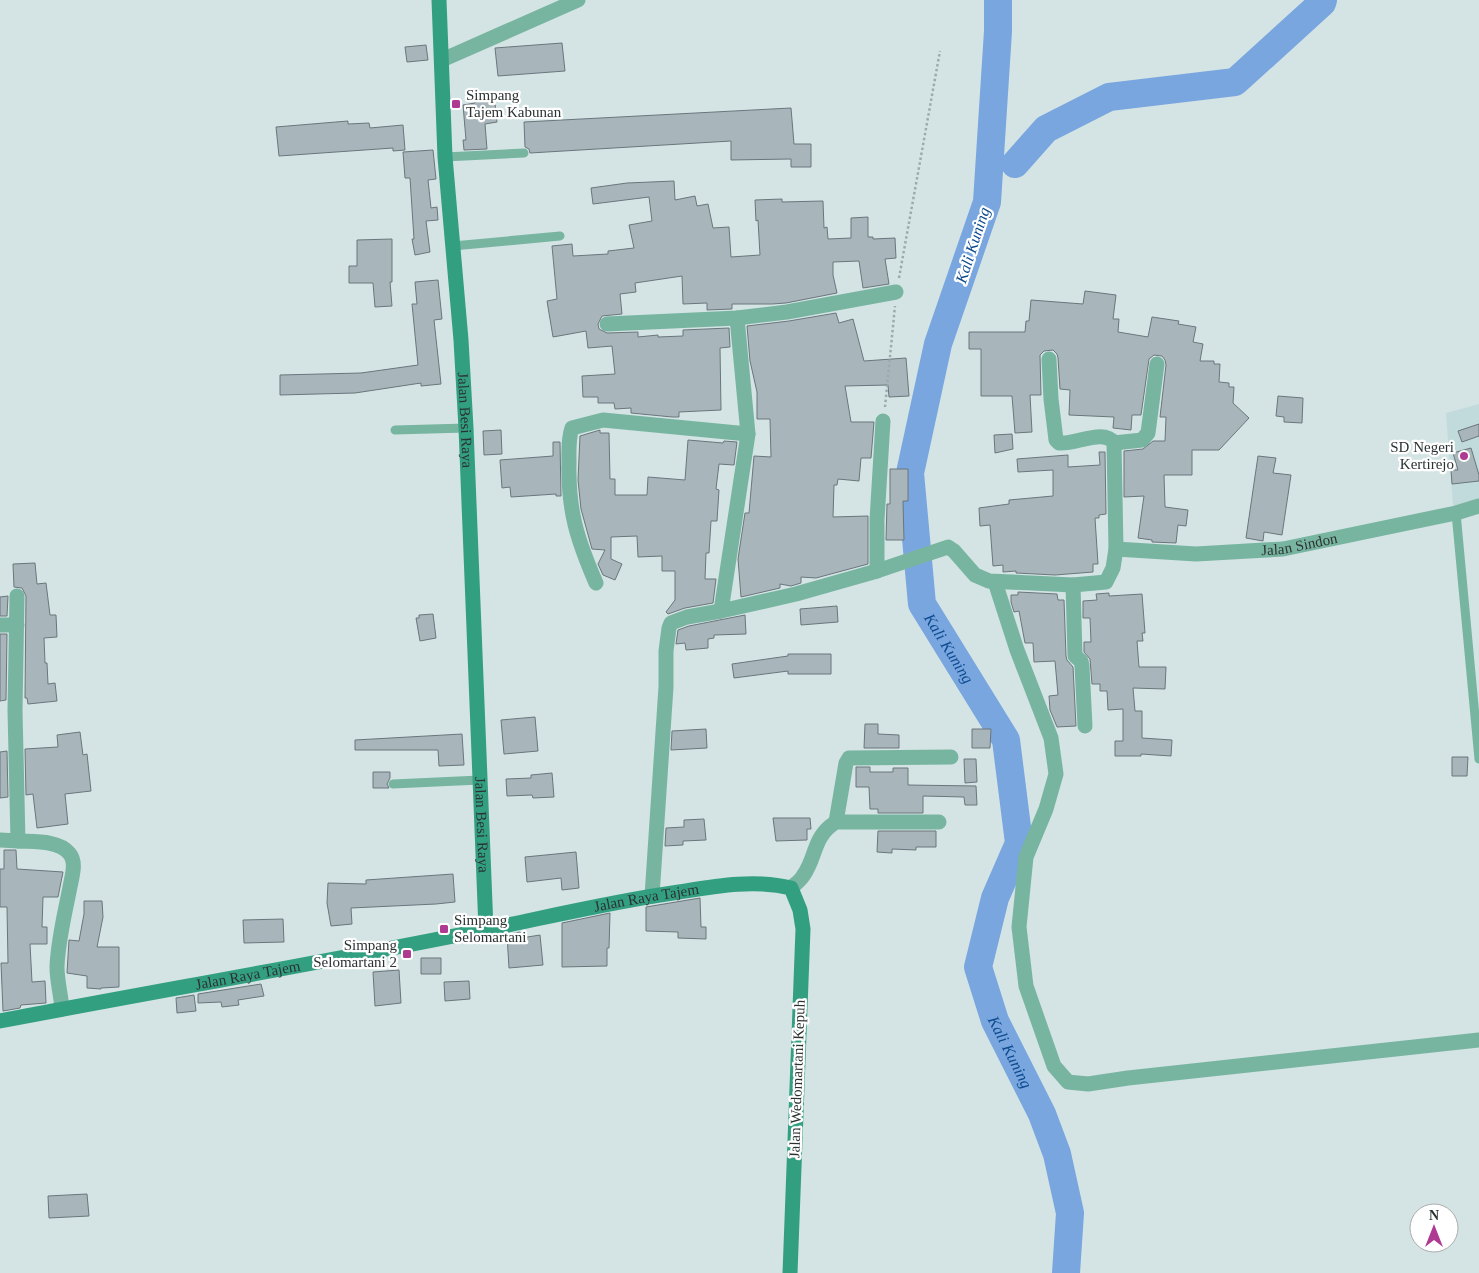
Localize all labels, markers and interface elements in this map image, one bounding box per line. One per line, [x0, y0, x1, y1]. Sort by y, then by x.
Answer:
place label: Simpang Tajem Kabunan [466, 87, 562, 120]
marker: Simpang Tajem Kabunan [450, 98, 462, 110]
water label: Kali Kuning [952, 205, 994, 286]
street label: Jalan Besi Raya [455, 372, 476, 469]
place label: SD Negeri Kertirejo [1390, 439, 1454, 472]
marker: SD Negeri Kertirejo [1458, 450, 1470, 462]
street label: Jalan Sindon [1261, 530, 1339, 558]
water label: Kali Kuning [920, 610, 977, 687]
street label: Jalan Besi Raya [472, 776, 492, 873]
street label: Jalan Raya Tajem [592, 881, 700, 915]
place label: Simpang Selomartani [454, 912, 526, 945]
marker: Simpang Selomartani [438, 923, 450, 935]
place label: Simpang Selomartani 2 [313, 937, 397, 970]
marker: Simpang Selomartani 2 [401, 948, 413, 960]
street label: Jalan Raya Tajem [194, 958, 302, 993]
street label: Jalan Wedomartani Kepuh [786, 999, 808, 1158]
water label: Kali Kuning [984, 1012, 1035, 1091]
north arrow [1409, 1203, 1459, 1253]
text: N [1429, 1208, 1439, 1223]

